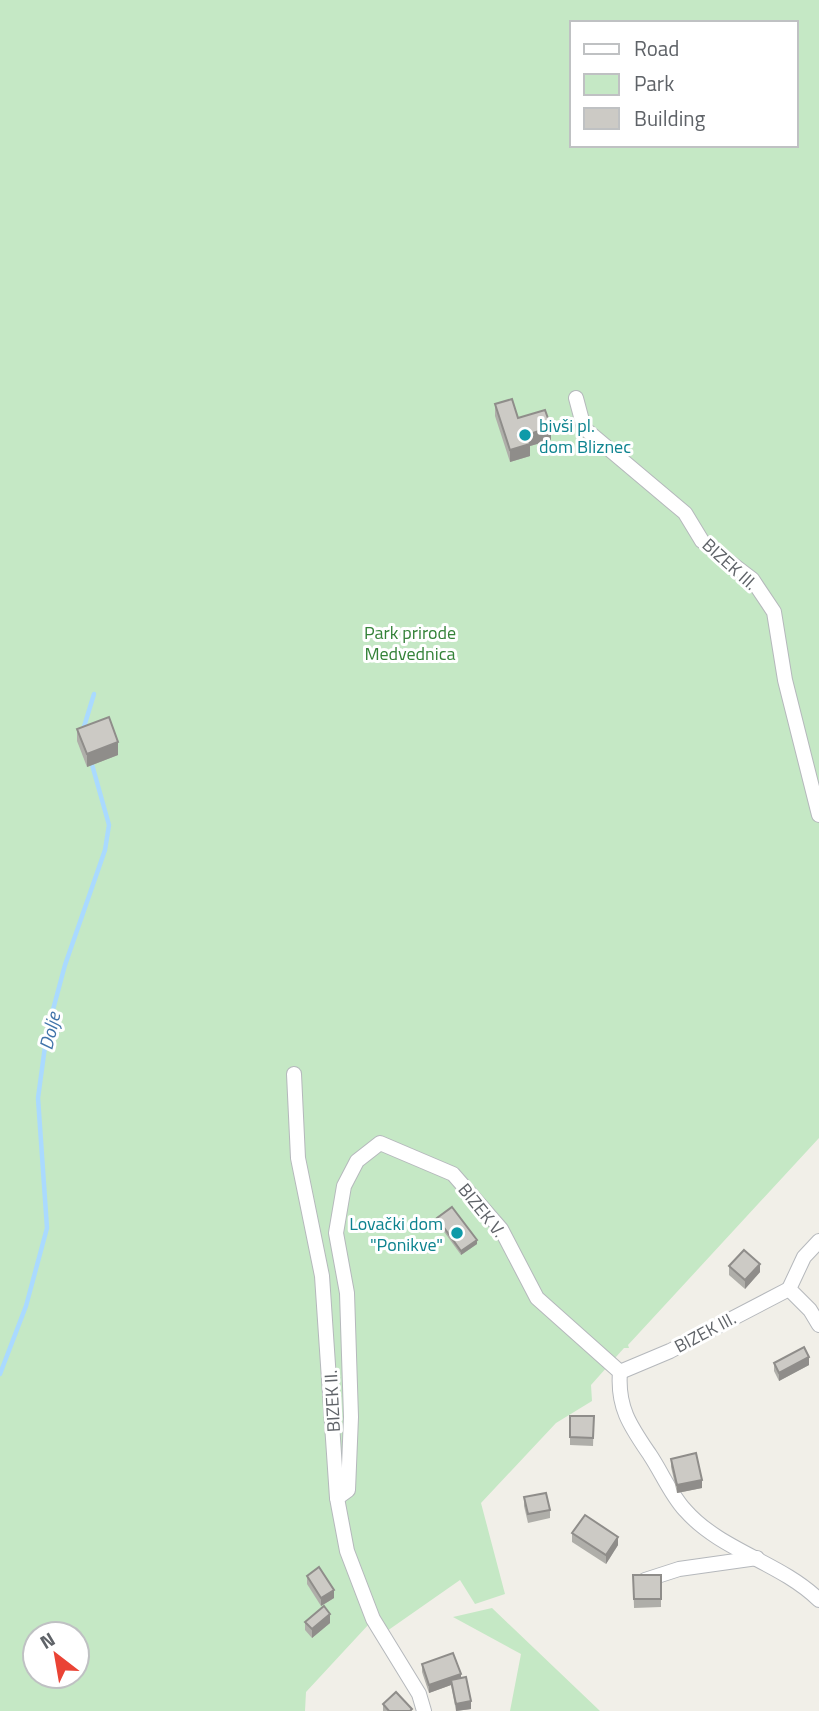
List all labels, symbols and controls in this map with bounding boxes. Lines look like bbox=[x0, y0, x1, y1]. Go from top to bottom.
legend bbox=[570, 21, 798, 147]
text: Road bbox=[634, 32, 679, 64]
text: Park bbox=[634, 67, 674, 99]
text: Building bbox=[634, 102, 706, 134]
place label: bivši pl. dom Bliznec bbox=[539, 412, 631, 460]
marker: bivši pl. dom Bliznec bbox=[517, 427, 533, 443]
street label: BIZEK III. bbox=[696, 532, 764, 596]
park label: Park prirode Medvednica bbox=[364, 619, 456, 667]
water label: Dolje bbox=[31, 1008, 68, 1053]
street label: BIZEK V. bbox=[452, 1177, 512, 1243]
place label: Lovački dom "Ponikve" bbox=[349, 1210, 443, 1258]
marker: Lovački dom "Ponikve" bbox=[449, 1225, 465, 1241]
street label: BIZEK III. bbox=[669, 1304, 741, 1360]
street label: BIZEK II. bbox=[317, 1369, 347, 1433]
north arrow bbox=[21, 1620, 91, 1690]
text: N bbox=[34, 1624, 60, 1656]

